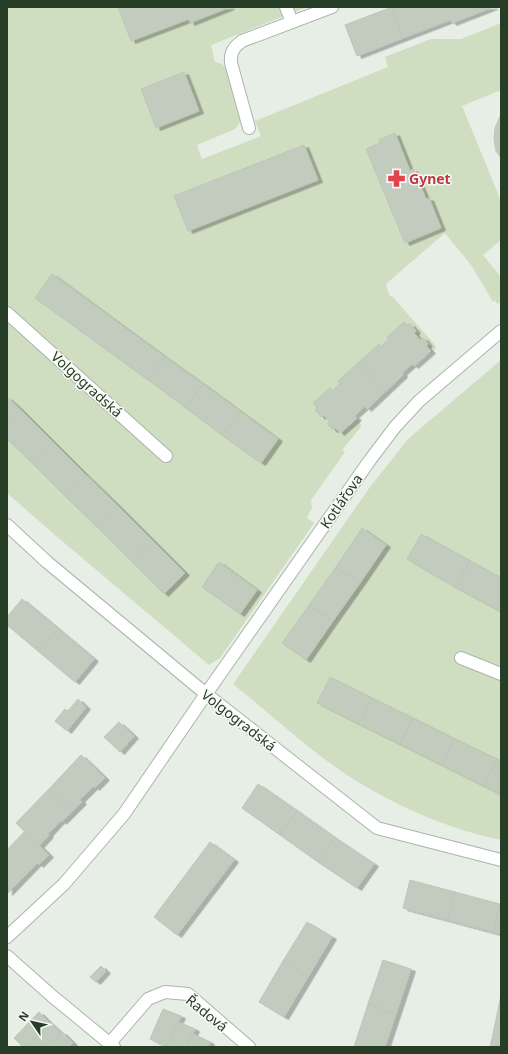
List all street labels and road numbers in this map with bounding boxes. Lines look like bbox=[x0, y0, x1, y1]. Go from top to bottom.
street label: Volgogradská bbox=[47, 347, 127, 421]
street label: Kotlářova bbox=[315, 470, 367, 532]
street label: Volgogradská bbox=[198, 685, 280, 755]
street label: Řadová bbox=[182, 990, 232, 1036]

